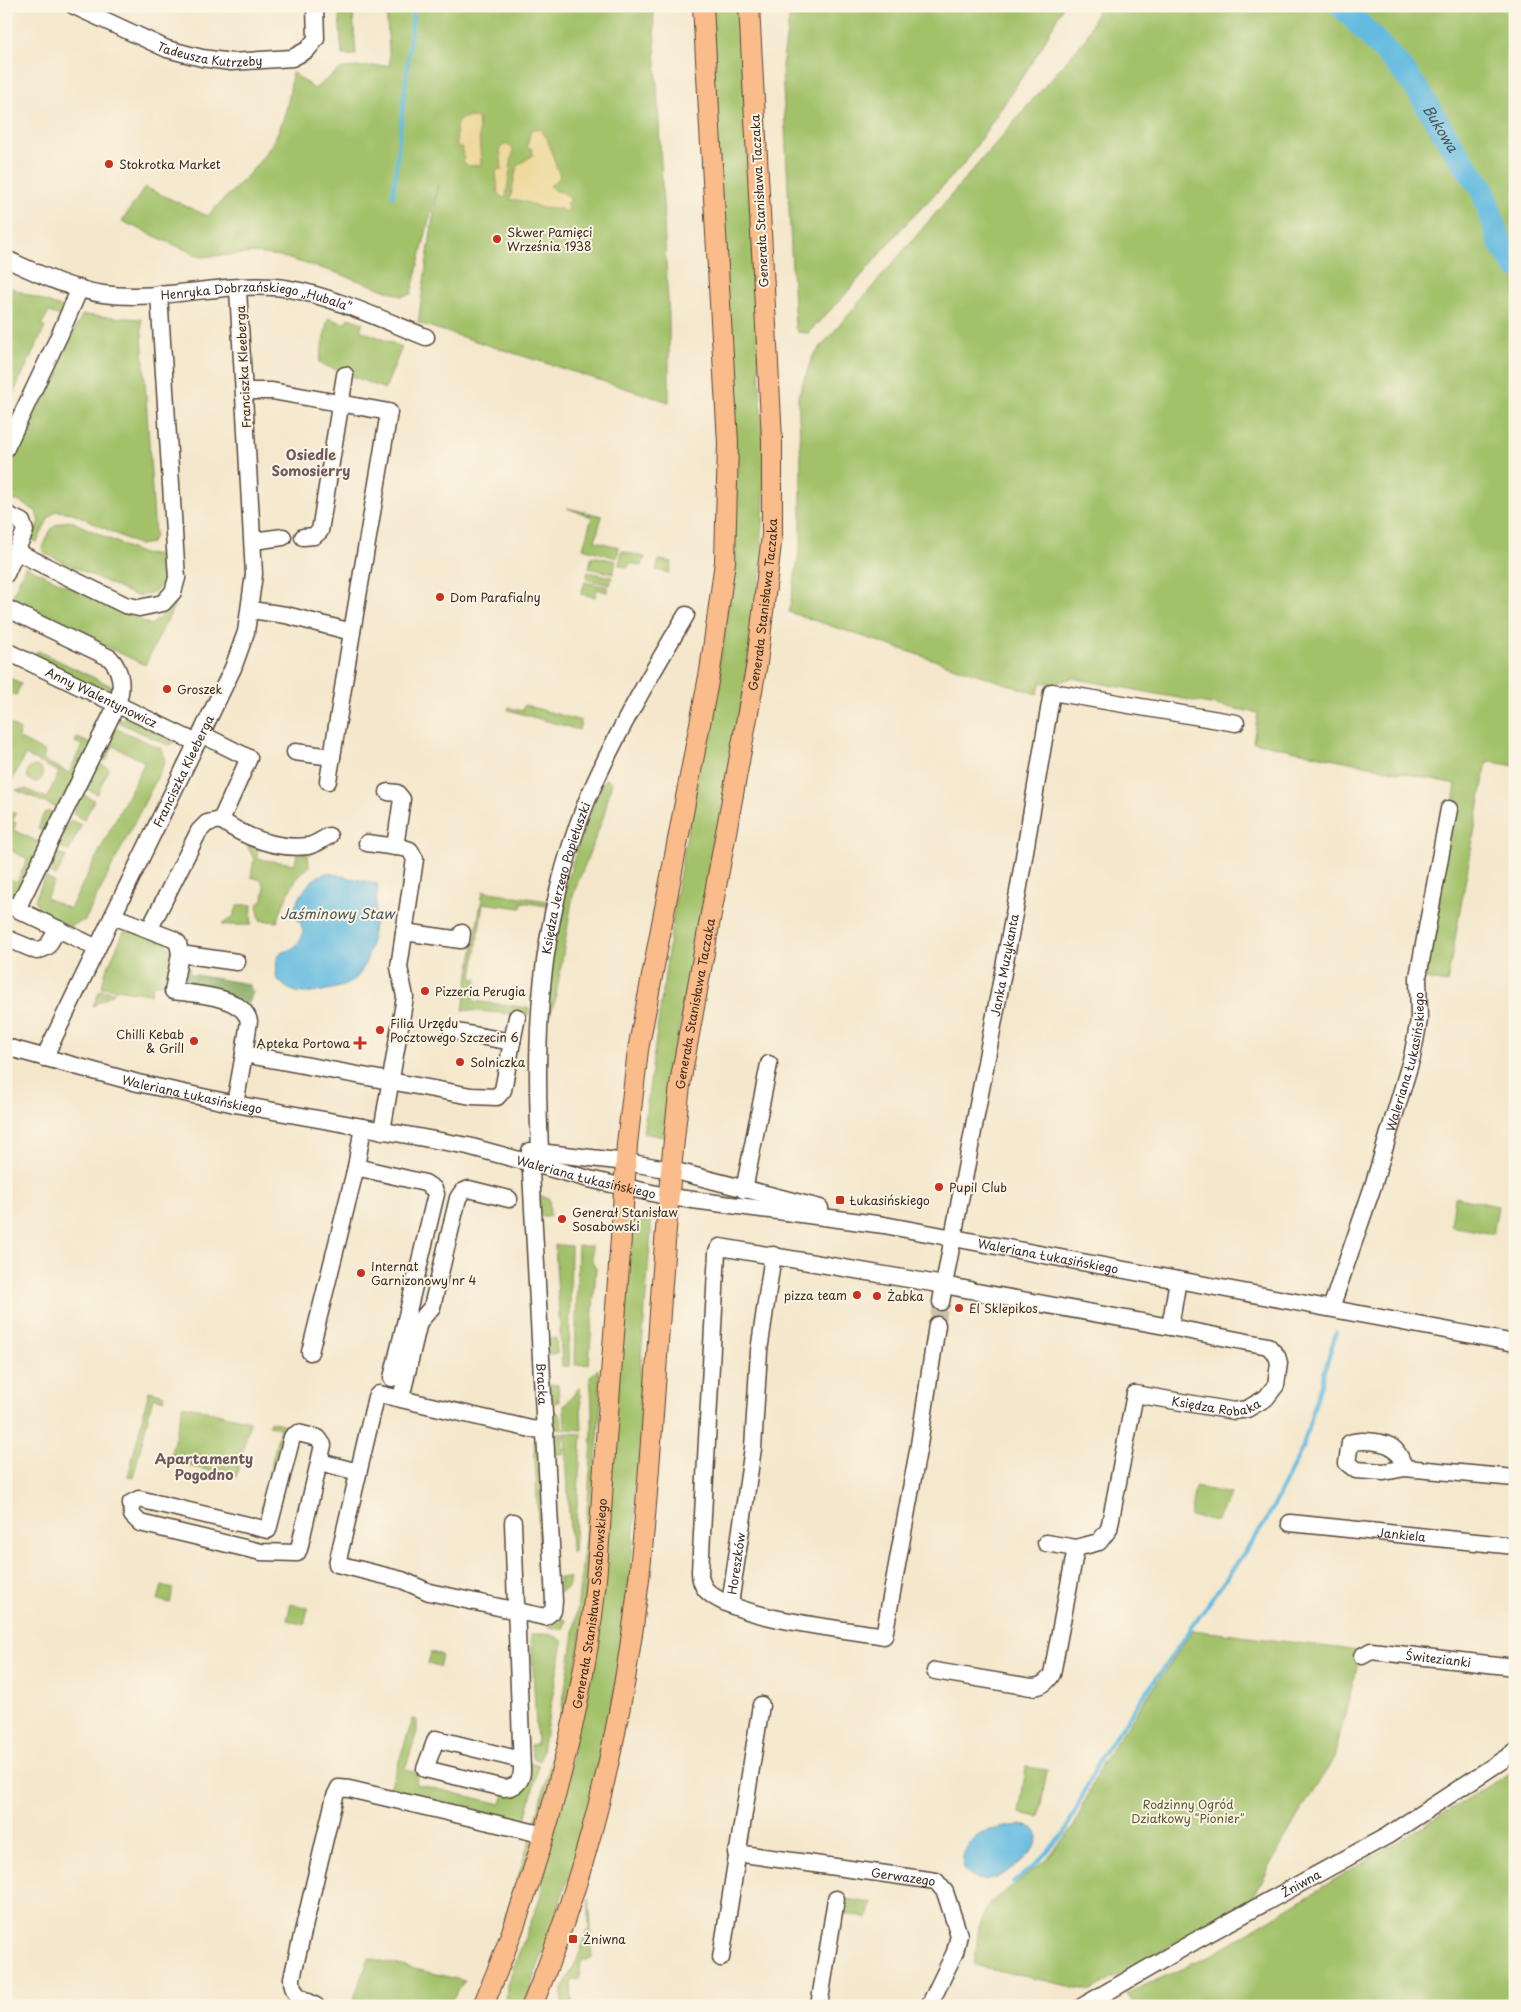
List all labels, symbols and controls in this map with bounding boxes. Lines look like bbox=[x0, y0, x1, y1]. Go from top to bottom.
street label: Tadeusza Kutrzeby bbox=[154, 37, 263, 71]
water label: Bukowa bbox=[1419, 101, 1464, 157]
street label: Generała Stanisława Taczaka bbox=[745, 114, 773, 288]
place label: Stokrotka Market bbox=[119, 155, 221, 173]
marker: Stokrotka Market bbox=[103, 158, 115, 170]
place label: Skwer Pamięci Września 1938 bbox=[507, 223, 592, 255]
marker: Skwer Pamięci Września 1938 bbox=[491, 233, 503, 245]
street label: Henryka Dobrzańskiego „Hubala” bbox=[160, 277, 354, 315]
street label: Franciszka Kleeberga bbox=[231, 305, 255, 429]
district label: Osiedle Somosierry bbox=[271, 444, 351, 481]
street label: Generała Stanisława Taczaka bbox=[743, 518, 781, 692]
place label: Dom Parafialny bbox=[450, 588, 541, 606]
marker: Dom Parafialny bbox=[434, 591, 446, 603]
street label: Anny Walentynowicz bbox=[43, 662, 161, 732]
place label: Groszek bbox=[177, 680, 223, 698]
marker: Groszek bbox=[161, 683, 173, 695]
street label: Franciszka Kleeberga bbox=[148, 711, 218, 830]
street label: Księdza Jerzego Popiełuszki bbox=[537, 799, 595, 955]
water label: Jaśminowy Staw bbox=[280, 903, 396, 924]
street label: Janka Muzykanta bbox=[986, 912, 1023, 1018]
street label: Generała Stanisława Taczaka bbox=[671, 916, 719, 1090]
place label: Pizzeria Perugia bbox=[435, 982, 526, 1000]
marker: Pizzeria Perugia bbox=[419, 985, 431, 997]
street label: Waleriana Łukasińskiego bbox=[1381, 992, 1428, 1134]
place label: Filia Urzędu Pocztowego Szczecin 6 bbox=[390, 1014, 519, 1046]
marker: Filia Urzędu Pocztowego Szczecin 6 bbox=[374, 1024, 386, 1036]
place label: Chilli Kebab & Grill bbox=[116, 1025, 184, 1057]
place label: Apteka Portowa bbox=[256, 1034, 351, 1052]
marker: Chilli Kebab & Grill bbox=[188, 1035, 200, 1047]
marker: Apteka Portowa bbox=[354, 1037, 366, 1049]
place label: Solniczka bbox=[470, 1053, 526, 1071]
marker: Solniczka bbox=[454, 1056, 466, 1068]
street label: Waleriana Łukasińskiego bbox=[120, 1070, 264, 1118]
street label: Waleriana Łukasińskiego bbox=[515, 1151, 658, 1203]
place label: Pupil Club bbox=[949, 1178, 1007, 1196]
marker: Pupil Club bbox=[933, 1181, 945, 1193]
place label: Łukasińskiego bbox=[849, 1191, 930, 1209]
marker: Łukasińskiego bbox=[834, 1194, 846, 1206]
place label: Generał Stanisław Sosabowski bbox=[572, 1203, 678, 1235]
marker: Generał Stanisław Sosabowski bbox=[556, 1213, 568, 1225]
street label: Waleriana Łukasińskiego bbox=[976, 1234, 1120, 1278]
place label: Internat Garnizonowy nr 4 bbox=[371, 1257, 477, 1289]
marker: Internat Garnizonowy nr 4 bbox=[355, 1267, 367, 1279]
place label: pizza team bbox=[784, 1286, 847, 1304]
place label: Żabka bbox=[887, 1287, 924, 1305]
marker: pizza team bbox=[851, 1289, 863, 1301]
marker: Żabka bbox=[871, 1290, 883, 1302]
place label: El Sklepikos bbox=[969, 1299, 1038, 1317]
marker: El Sklepikos bbox=[953, 1302, 965, 1314]
street label: Bracka bbox=[532, 1362, 553, 1406]
street label: Księdza Robaka bbox=[1170, 1391, 1264, 1420]
district label: Apartamenty Pogodno bbox=[155, 1448, 253, 1485]
street label: Generała Stanisława Sosabowskiego bbox=[567, 1498, 611, 1711]
street label: Jankiela bbox=[1376, 1523, 1427, 1546]
street label: Horeszków bbox=[723, 1531, 749, 1596]
street label: Świtezianki bbox=[1405, 1646, 1472, 1671]
park label: Rodzinny Ogród Działkowy "Pionier" bbox=[1131, 1795, 1245, 1827]
street label: Gerwazego bbox=[870, 1863, 937, 1890]
street label: Żniwna bbox=[1278, 1865, 1324, 1901]
place label: Żniwna bbox=[583, 1930, 626, 1948]
marker: Żniwna bbox=[567, 1933, 579, 1945]

